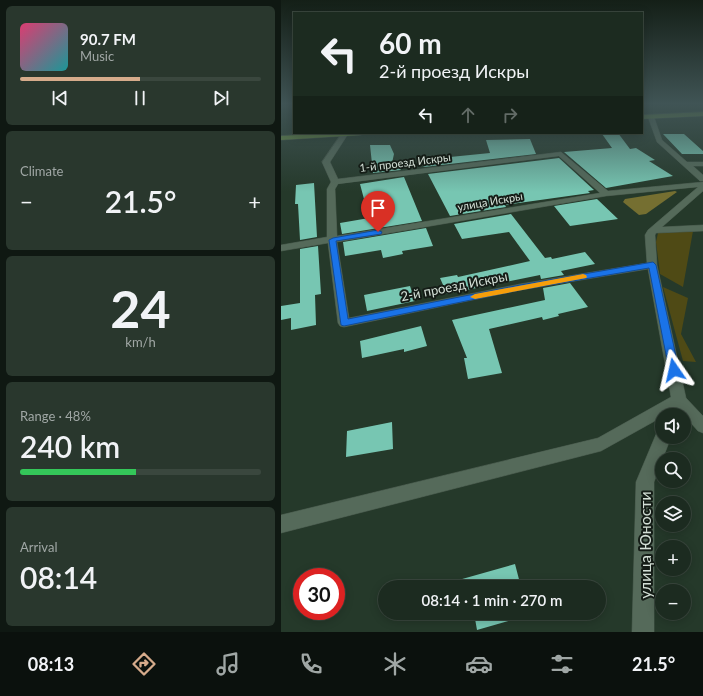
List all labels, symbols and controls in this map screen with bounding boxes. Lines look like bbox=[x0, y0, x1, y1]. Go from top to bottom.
text: 60 m bbox=[379, 26, 442, 60]
icon: left bbox=[313, 28, 365, 80]
text: 90.7 FM bbox=[80, 30, 136, 48]
text: Music bbox=[80, 48, 114, 64]
text: 2-й проезд Искры bbox=[379, 60, 529, 82]
icon: previous bbox=[49, 87, 71, 109]
icon: pause bbox=[129, 87, 151, 109]
icon: next bbox=[210, 87, 232, 109]
icon: left bbox=[415, 104, 437, 126]
icon: ahead bbox=[457, 104, 479, 126]
icon: right bbox=[499, 104, 521, 126]
street label: 1-й проезд Искры bbox=[359, 150, 451, 174]
text: Climate bbox=[20, 163, 63, 179]
text: 21.5° bbox=[105, 183, 176, 219]
text: − bbox=[20, 188, 33, 215]
text: + bbox=[248, 188, 261, 215]
street label: улица Искры bbox=[456, 189, 524, 213]
pin bbox=[361, 191, 395, 232]
icon: arrive bbox=[367, 197, 389, 219]
street label: 2-й проезд Искры bbox=[399, 268, 509, 304]
text: 24 bbox=[110, 277, 171, 339]
text: km/h bbox=[125, 334, 156, 350]
position arrow bbox=[653, 349, 695, 391]
text: Range · 48% bbox=[20, 408, 91, 424]
map controls bbox=[655, 408, 691, 620]
button: sound bbox=[655, 408, 691, 444]
text: 240 km bbox=[20, 428, 120, 464]
button: search bbox=[655, 452, 691, 488]
street label: улица Юности bbox=[635, 491, 654, 599]
button: layers bbox=[655, 496, 691, 532]
text: Arrival bbox=[20, 539, 57, 555]
button: + bbox=[655, 540, 691, 576]
text: 08:14 bbox=[20, 559, 97, 595]
speed limit sign: 30 bbox=[293, 568, 345, 620]
button: − bbox=[655, 584, 691, 620]
text: 08:14 · 1 min · 270 m bbox=[422, 591, 562, 609]
icon: directions bbox=[130, 650, 158, 678]
icon: music bbox=[214, 650, 242, 678]
icon: phone bbox=[297, 650, 325, 678]
icon: climate bbox=[381, 650, 409, 678]
icon: car bbox=[465, 650, 493, 678]
icon: filters bbox=[548, 650, 576, 678]
text: 08:13 bbox=[28, 653, 74, 675]
text: 21.5° bbox=[632, 653, 675, 675]

